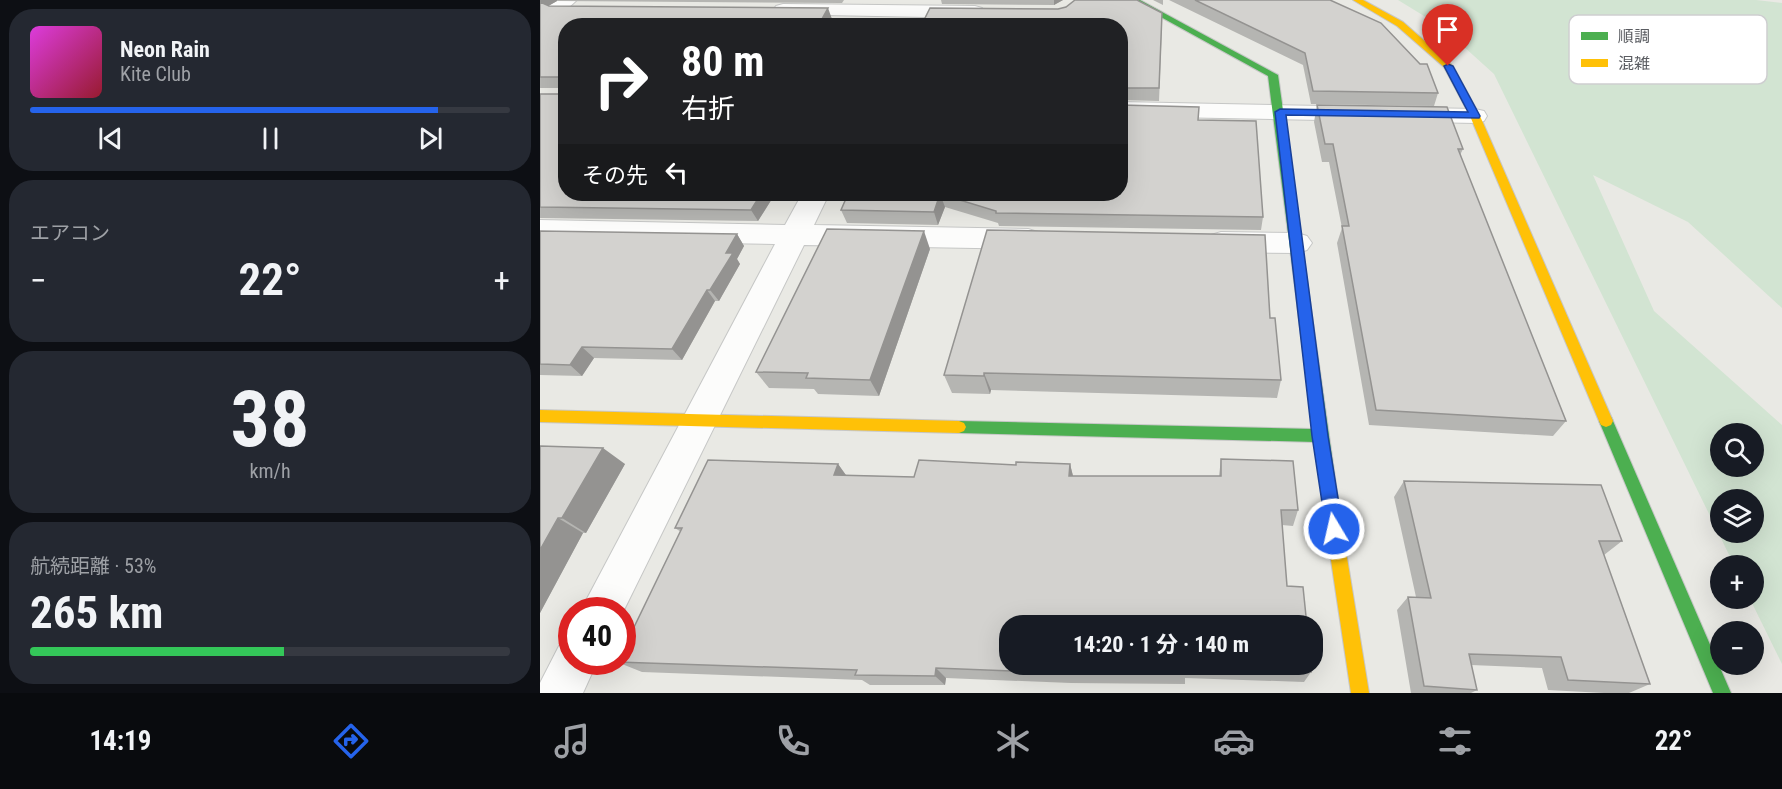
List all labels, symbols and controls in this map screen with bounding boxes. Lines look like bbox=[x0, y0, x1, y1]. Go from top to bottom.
pin bbox=[1422, 4, 1473, 66]
icon: arrive bbox=[1431, 13, 1464, 46]
legend bbox=[1569, 15, 1767, 84]
text: 順調 bbox=[1618, 27, 1650, 46]
text: Neon Rain bbox=[120, 37, 210, 62]
text: 80 m bbox=[681, 37, 764, 86]
icon: right bbox=[582, 42, 660, 120]
text: 混雑 bbox=[1618, 54, 1650, 73]
text: Kite Club bbox=[120, 62, 191, 86]
text: 右折 bbox=[681, 93, 735, 125]
icon: previous bbox=[94, 122, 127, 155]
icon: pause bbox=[254, 122, 287, 155]
icon: next bbox=[414, 122, 447, 155]
icon: left bbox=[660, 156, 693, 189]
text: その先 bbox=[582, 163, 648, 188]
text: エアコン bbox=[30, 221, 110, 245]
text: 22° bbox=[239, 253, 302, 306]
text: − bbox=[30, 261, 47, 300]
text: + bbox=[494, 261, 510, 300]
text: 38 bbox=[231, 374, 309, 465]
map controls bbox=[1710, 423, 1764, 675]
button: search bbox=[1710, 423, 1764, 477]
text: km/h bbox=[249, 459, 291, 483]
button: layers bbox=[1710, 489, 1764, 543]
position arrow bbox=[1302, 497, 1366, 561]
text: 航続距離 · 53% bbox=[30, 554, 156, 578]
button: + bbox=[1710, 555, 1764, 609]
text: 265 km bbox=[30, 586, 163, 639]
speed limit sign: 40 bbox=[558, 597, 636, 675]
button: − bbox=[1710, 621, 1764, 675]
text: 14:20 · 1 分 · 140 m bbox=[1073, 632, 1249, 657]
icon: directions bbox=[330, 720, 372, 762]
icon: music bbox=[551, 720, 593, 762]
icon: phone bbox=[772, 720, 814, 762]
icon: climate bbox=[992, 720, 1034, 762]
icon: car bbox=[1213, 720, 1255, 762]
icon: filters bbox=[1434, 720, 1476, 762]
text: 14:19 bbox=[89, 725, 151, 757]
text: 22° bbox=[1655, 725, 1693, 757]

